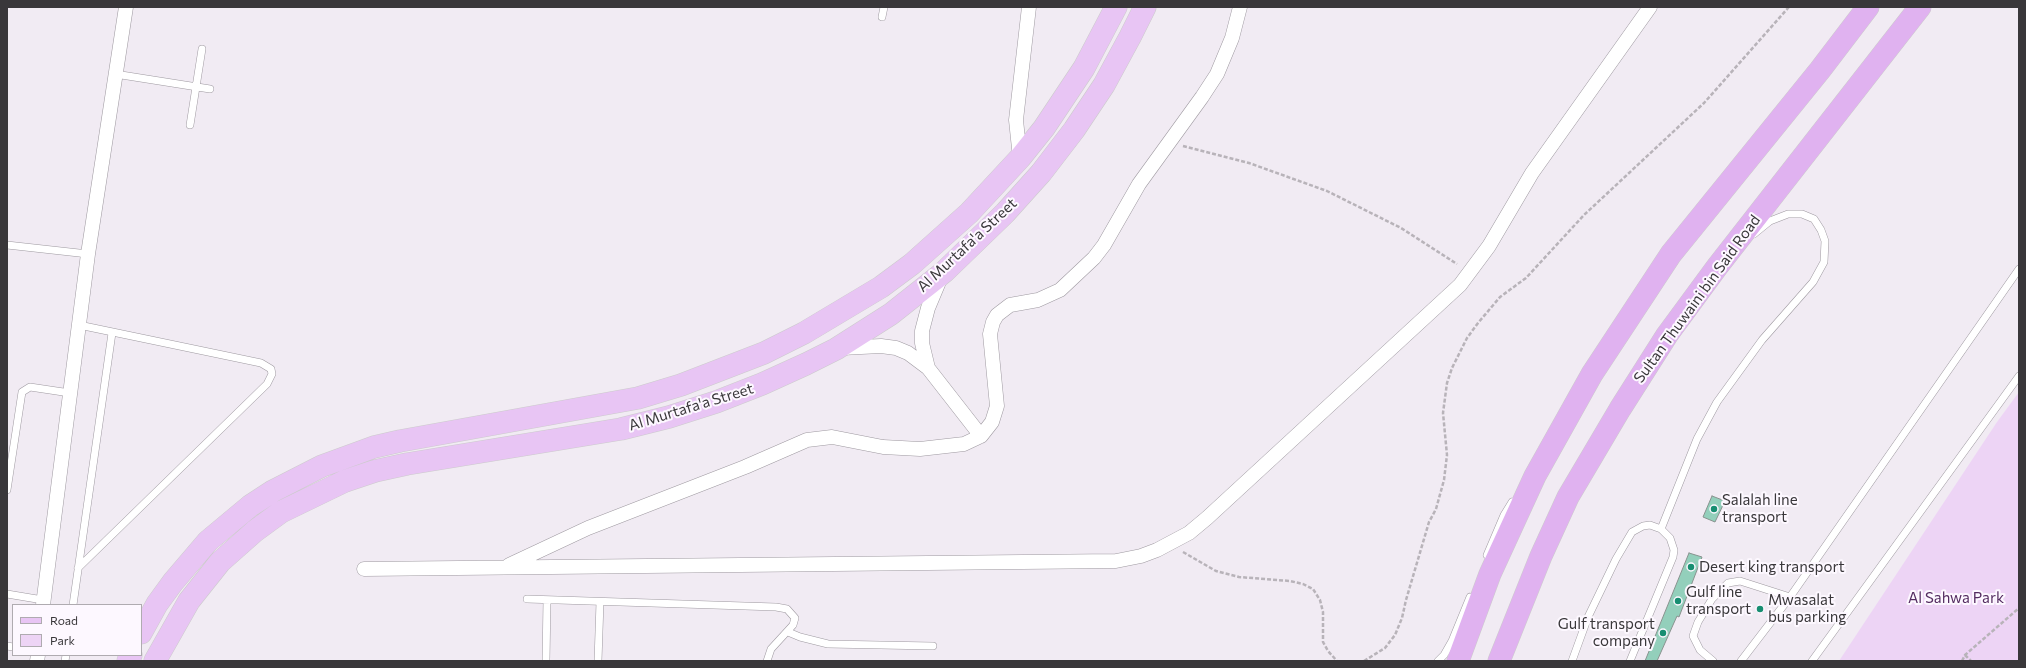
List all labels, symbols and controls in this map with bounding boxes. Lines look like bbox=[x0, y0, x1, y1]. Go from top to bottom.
street label: Al Murtafa'a Street bbox=[914, 194, 1020, 296]
street label: Sultan Thuwaini bin Said Road bbox=[1630, 212, 1764, 386]
street label: Al Murtafa'a Street bbox=[626, 379, 756, 435]
place label: Salalah line transport bbox=[1722, 491, 1798, 526]
marker: Salalah line transport bbox=[1709, 504, 1719, 514]
place label: Desert king transport bbox=[1699, 558, 1845, 576]
marker: Desert king transport bbox=[1686, 562, 1696, 572]
place label: Gulf line transport bbox=[1686, 583, 1751, 618]
park label: Al Sahwa Park bbox=[1908, 589, 2004, 607]
place label: Mwasalat bus parking bbox=[1768, 591, 1846, 626]
marker: Gulf line transport bbox=[1673, 596, 1683, 606]
legend bbox=[12, 604, 142, 656]
marker: Mwasalat bus parking bbox=[1755, 604, 1765, 614]
text: Road bbox=[50, 613, 78, 627]
place label: Gulf transport company bbox=[1558, 615, 1655, 650]
marker: Gulf transport company bbox=[1658, 628, 1668, 638]
text: Park bbox=[50, 633, 75, 647]

